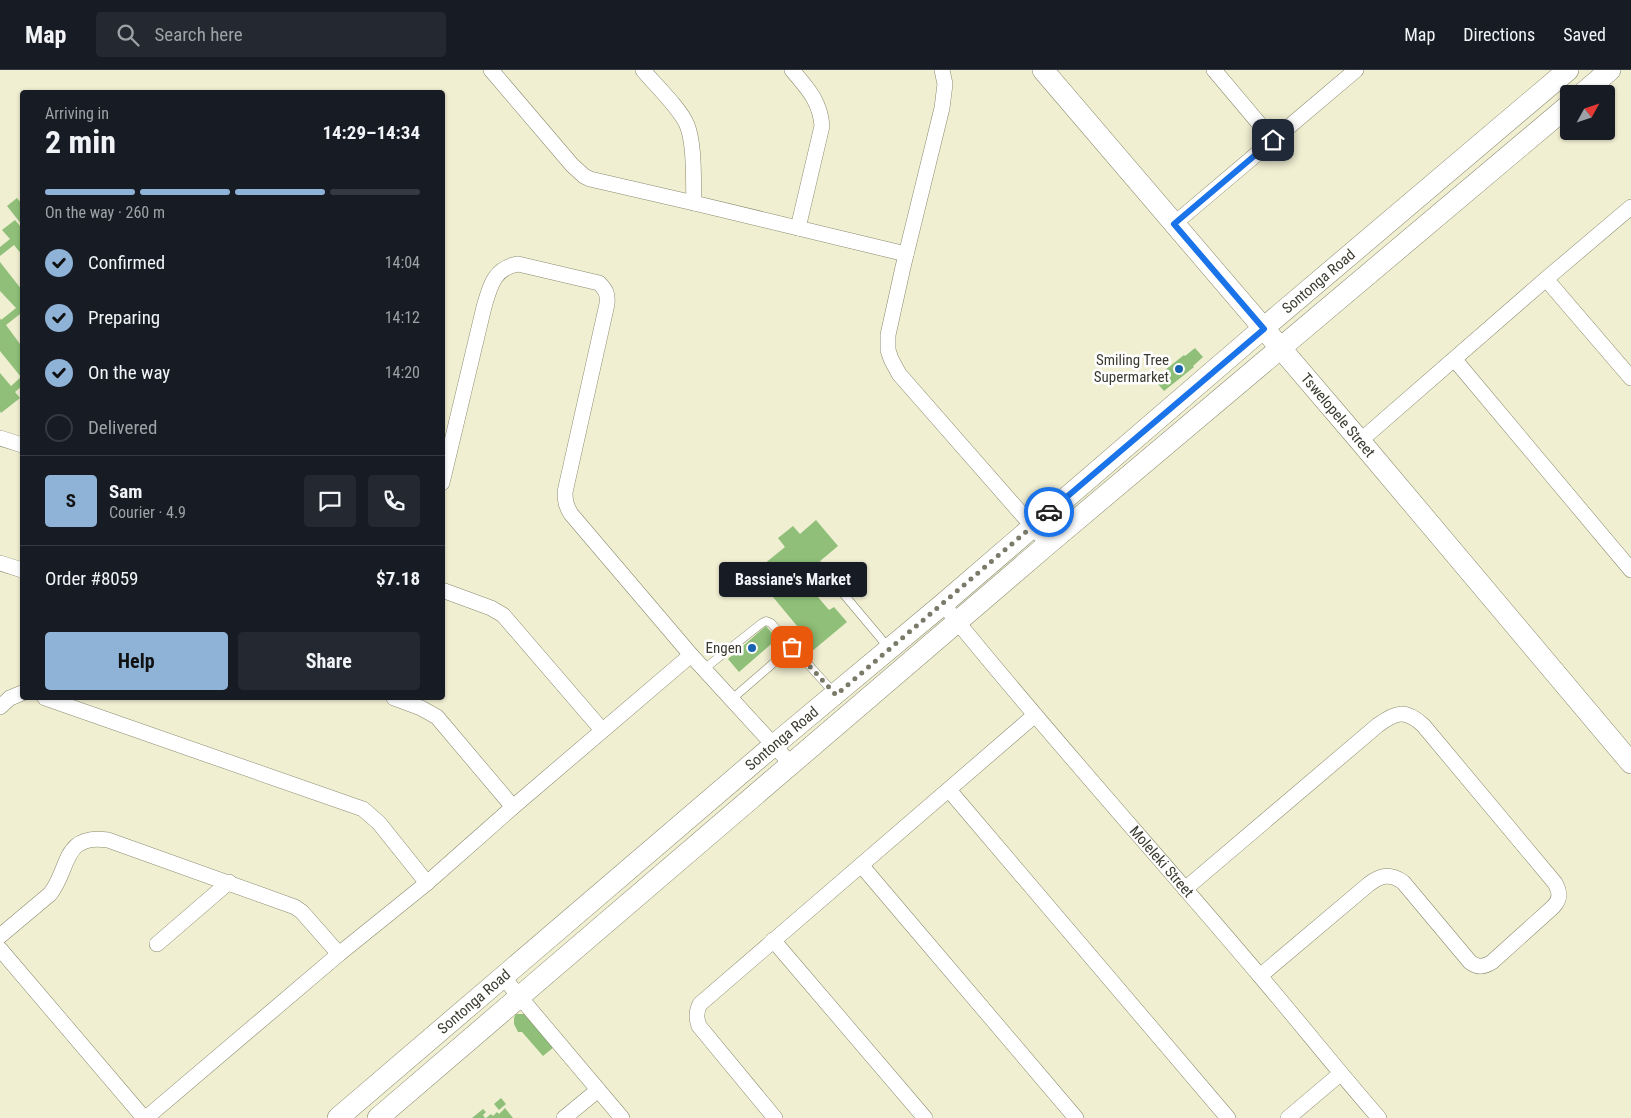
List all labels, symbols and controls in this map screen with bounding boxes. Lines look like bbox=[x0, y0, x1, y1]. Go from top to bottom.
search box bbox=[96, 12, 446, 57]
text: Map bbox=[25, 21, 66, 49]
icon: search bbox=[114, 21, 142, 49]
text: Search here bbox=[154, 23, 243, 46]
text: Map bbox=[1404, 24, 1435, 45]
text: Directions bbox=[1463, 24, 1535, 45]
text: Saved bbox=[1563, 24, 1606, 45]
north arrow bbox=[1560, 85, 1615, 140]
map controls bbox=[1560, 85, 1615, 140]
text: Arriving in bbox=[45, 104, 109, 123]
pin bbox=[1252, 119, 1294, 161]
text: 14:29–14:34 bbox=[322, 121, 420, 144]
text: 2 min bbox=[45, 123, 116, 161]
icon: home bbox=[1259, 126, 1287, 154]
text: On the way · 260 m bbox=[45, 203, 165, 222]
street label: Sontonga Road bbox=[1279, 245, 1359, 317]
icon: check bbox=[45, 249, 73, 277]
text: Confirmed bbox=[88, 251, 165, 274]
text: 14:04 bbox=[385, 253, 420, 272]
icon: check bbox=[45, 304, 73, 332]
text: Preparing bbox=[88, 306, 160, 329]
text: 14:12 bbox=[385, 308, 420, 327]
place label: Smiling Tree Supermarket bbox=[1094, 351, 1169, 386]
icon: check bbox=[45, 359, 73, 387]
text: On the way bbox=[88, 361, 170, 384]
text: 14:20 bbox=[385, 363, 420, 382]
marker: Smiling Tree Supermarket bbox=[1173, 363, 1185, 375]
street label: Tswelopele Street bbox=[1297, 369, 1379, 461]
text: Delivered bbox=[88, 416, 157, 439]
button: chat bbox=[304, 475, 356, 527]
button: phone bbox=[368, 475, 420, 527]
text: Sam bbox=[109, 480, 142, 503]
courier bbox=[1024, 487, 1074, 537]
text: S bbox=[66, 489, 76, 512]
icon: car bbox=[1035, 498, 1063, 526]
text: Courier · 4.9 bbox=[109, 503, 186, 522]
callout: Bassiane's Market bbox=[718, 562, 866, 597]
text: Order #8059 bbox=[45, 567, 138, 590]
text: $7.18 bbox=[376, 567, 420, 590]
text: Bassiane's Market bbox=[735, 570, 851, 589]
pin bbox=[771, 626, 813, 668]
button: Help bbox=[45, 632, 228, 690]
button: Share bbox=[238, 632, 420, 690]
icon: bag bbox=[778, 633, 806, 661]
place label: Engen bbox=[706, 639, 742, 657]
marker: Engen bbox=[746, 642, 758, 654]
street label: Sontonga Road bbox=[742, 703, 822, 774]
street label: Moleleki Street bbox=[1126, 822, 1198, 901]
street label: Sontonga Road bbox=[434, 966, 514, 1038]

